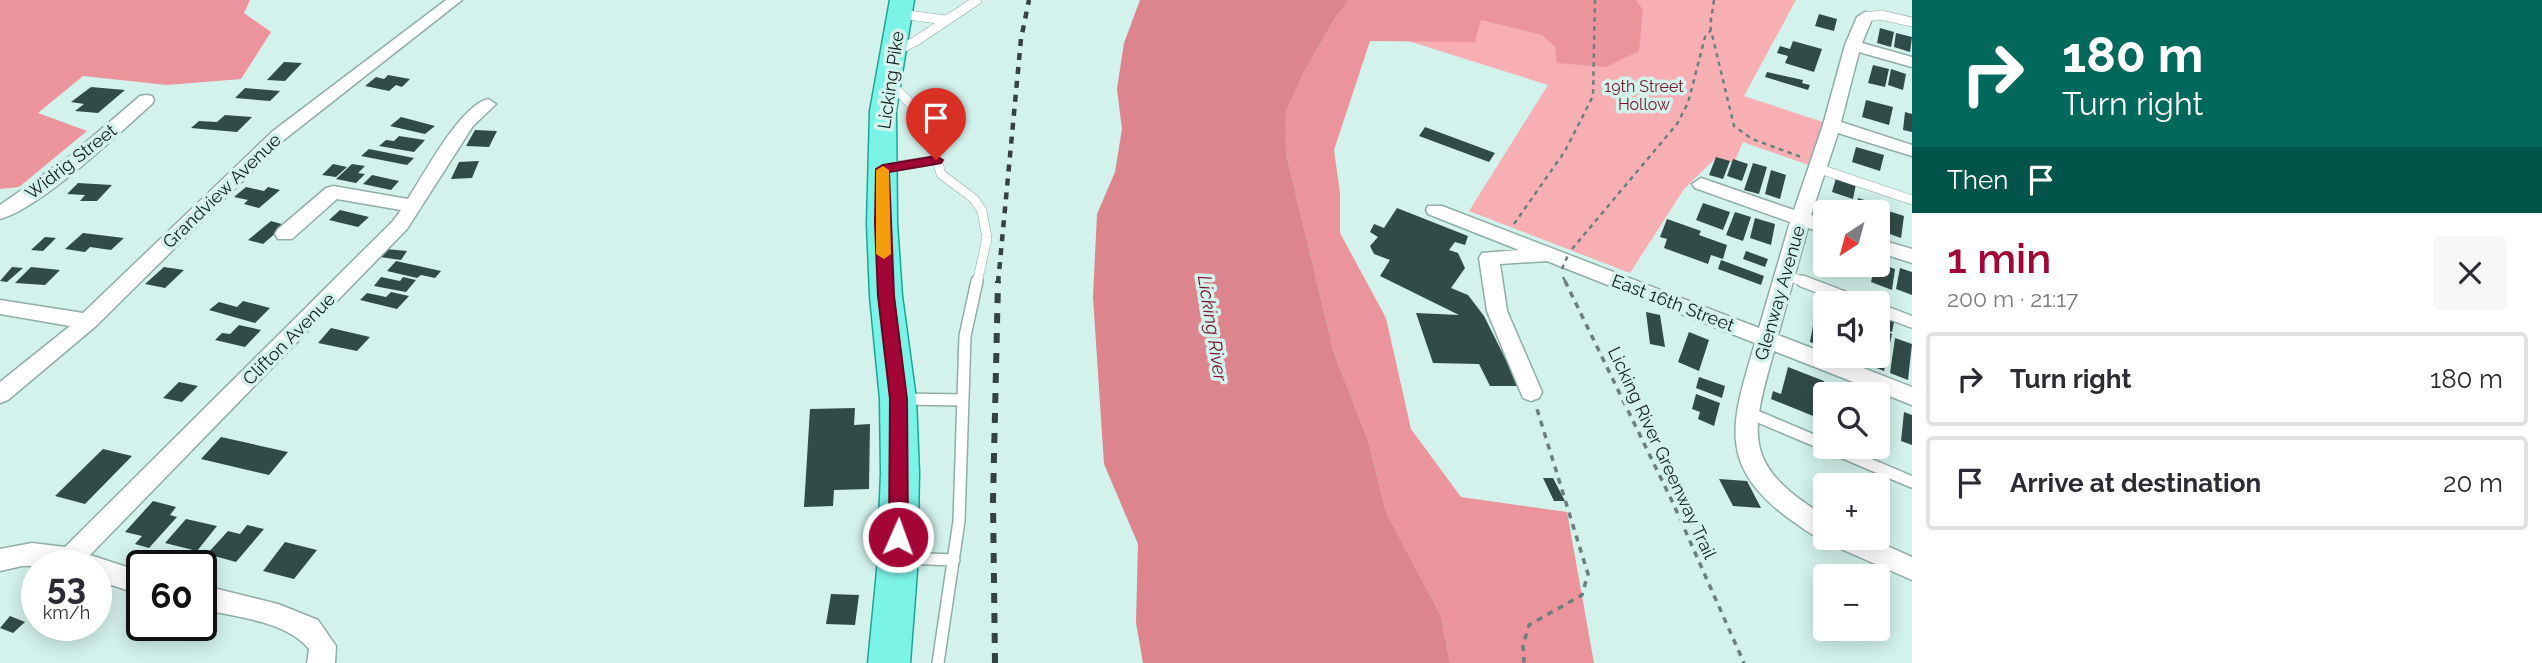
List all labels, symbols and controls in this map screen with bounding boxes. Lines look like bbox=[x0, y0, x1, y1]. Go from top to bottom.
text: 180 m bbox=[2062, 26, 2203, 83]
icon: right bbox=[1947, 28, 2038, 119]
street label: Licking Pike bbox=[873, 29, 908, 130]
park label: 19th Street Hollow bbox=[1604, 77, 1684, 114]
text: Turn right bbox=[2062, 85, 2203, 122]
pin bbox=[906, 88, 966, 160]
icon: arrive bbox=[917, 99, 955, 137]
street label: Widrig Street bbox=[21, 120, 120, 204]
street label: Grandview Avenue bbox=[158, 129, 285, 252]
icon: arrive bbox=[2022, 161, 2060, 199]
text: Then bbox=[1947, 165, 2008, 195]
north arrow bbox=[1813, 200, 1890, 276]
map controls bbox=[1813, 200, 1890, 641]
street label: Glenway Avenue bbox=[1750, 223, 1809, 363]
text: 1 min bbox=[1947, 234, 2051, 283]
button: close bbox=[2433, 236, 2507, 310]
street label: East 16th Street bbox=[1609, 270, 1737, 336]
water label: Licking River bbox=[1194, 273, 1232, 384]
text: 200 m · 21:17 bbox=[1947, 285, 2078, 312]
street label: Clifton Avenue bbox=[238, 288, 339, 389]
button: sound bbox=[1813, 291, 1890, 368]
street label: Licking River Greenway Trail bbox=[1604, 343, 1721, 562]
icon: right bbox=[1951, 360, 1989, 398]
text: Turn right bbox=[2010, 364, 2131, 394]
text: 180 m bbox=[2430, 364, 2503, 394]
button: search bbox=[1813, 382, 1890, 459]
icon: arrive bbox=[1951, 464, 1989, 502]
text: Arrive at destination bbox=[2010, 468, 2261, 498]
text: 20 m bbox=[2443, 468, 2503, 498]
button: + bbox=[1813, 473, 1890, 550]
position arrow bbox=[861, 500, 935, 574]
speed limit sign: 60 bbox=[126, 550, 217, 641]
button: − bbox=[1813, 564, 1890, 641]
text: 53 bbox=[47, 566, 86, 607]
text: km/h bbox=[43, 602, 90, 623]

